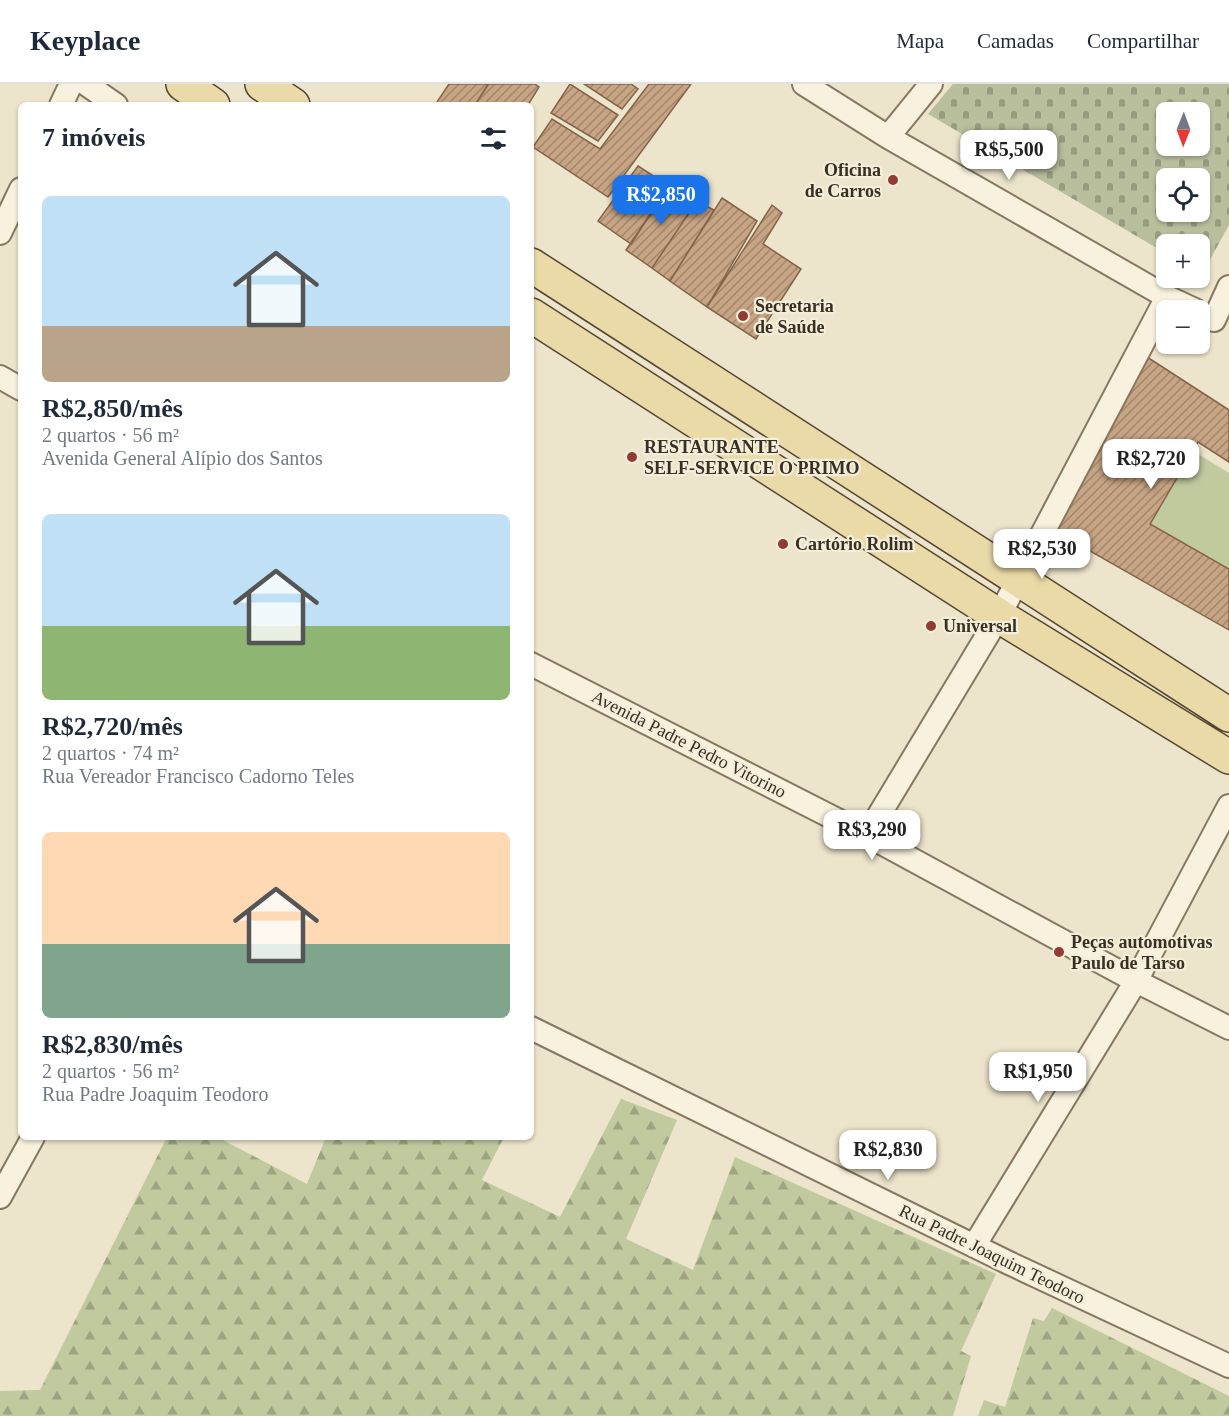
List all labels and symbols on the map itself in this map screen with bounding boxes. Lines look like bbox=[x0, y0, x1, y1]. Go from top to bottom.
north arrow bbox=[1156, 102, 1210, 156]
pin: R$5,500 bbox=[954, 130, 1064, 181]
place label: Oficina de Carros bbox=[805, 160, 881, 201]
marker: Oficina de Carros bbox=[886, 173, 900, 187]
pin: R$2,850 bbox=[606, 175, 716, 226]
place label: Secretaria de Saúde bbox=[755, 296, 834, 337]
marker: Secretaria de Saúde bbox=[736, 309, 750, 323]
place label: RESTAURANTE SELF-SERVICE O PRIMO bbox=[644, 437, 859, 478]
pin: R$2,720 bbox=[1096, 439, 1206, 490]
marker: RESTAURANTE SELF-SERVICE O PRIMO bbox=[625, 450, 639, 464]
pin: R$2,530 bbox=[987, 529, 1097, 580]
place label: Cartório Rolim bbox=[795, 534, 913, 554]
marker: Cartório Rolim bbox=[776, 537, 790, 551]
place label: Universal bbox=[943, 616, 1017, 636]
marker: Universal bbox=[924, 619, 938, 633]
street label: Avenida Padre Pedro Vitorino bbox=[588, 686, 790, 802]
pin: R$3,290 bbox=[817, 810, 927, 861]
place label: Peças automotivas Paulo de Tarso bbox=[1071, 932, 1212, 973]
marker: Peças automotivas Paulo de Tarso bbox=[1052, 945, 1066, 959]
pin: R$1,950 bbox=[983, 1052, 1093, 1103]
pin: R$2,830 bbox=[833, 1130, 943, 1181]
street label: Rua Padre Joaquim Teodoro bbox=[896, 1200, 1088, 1308]

